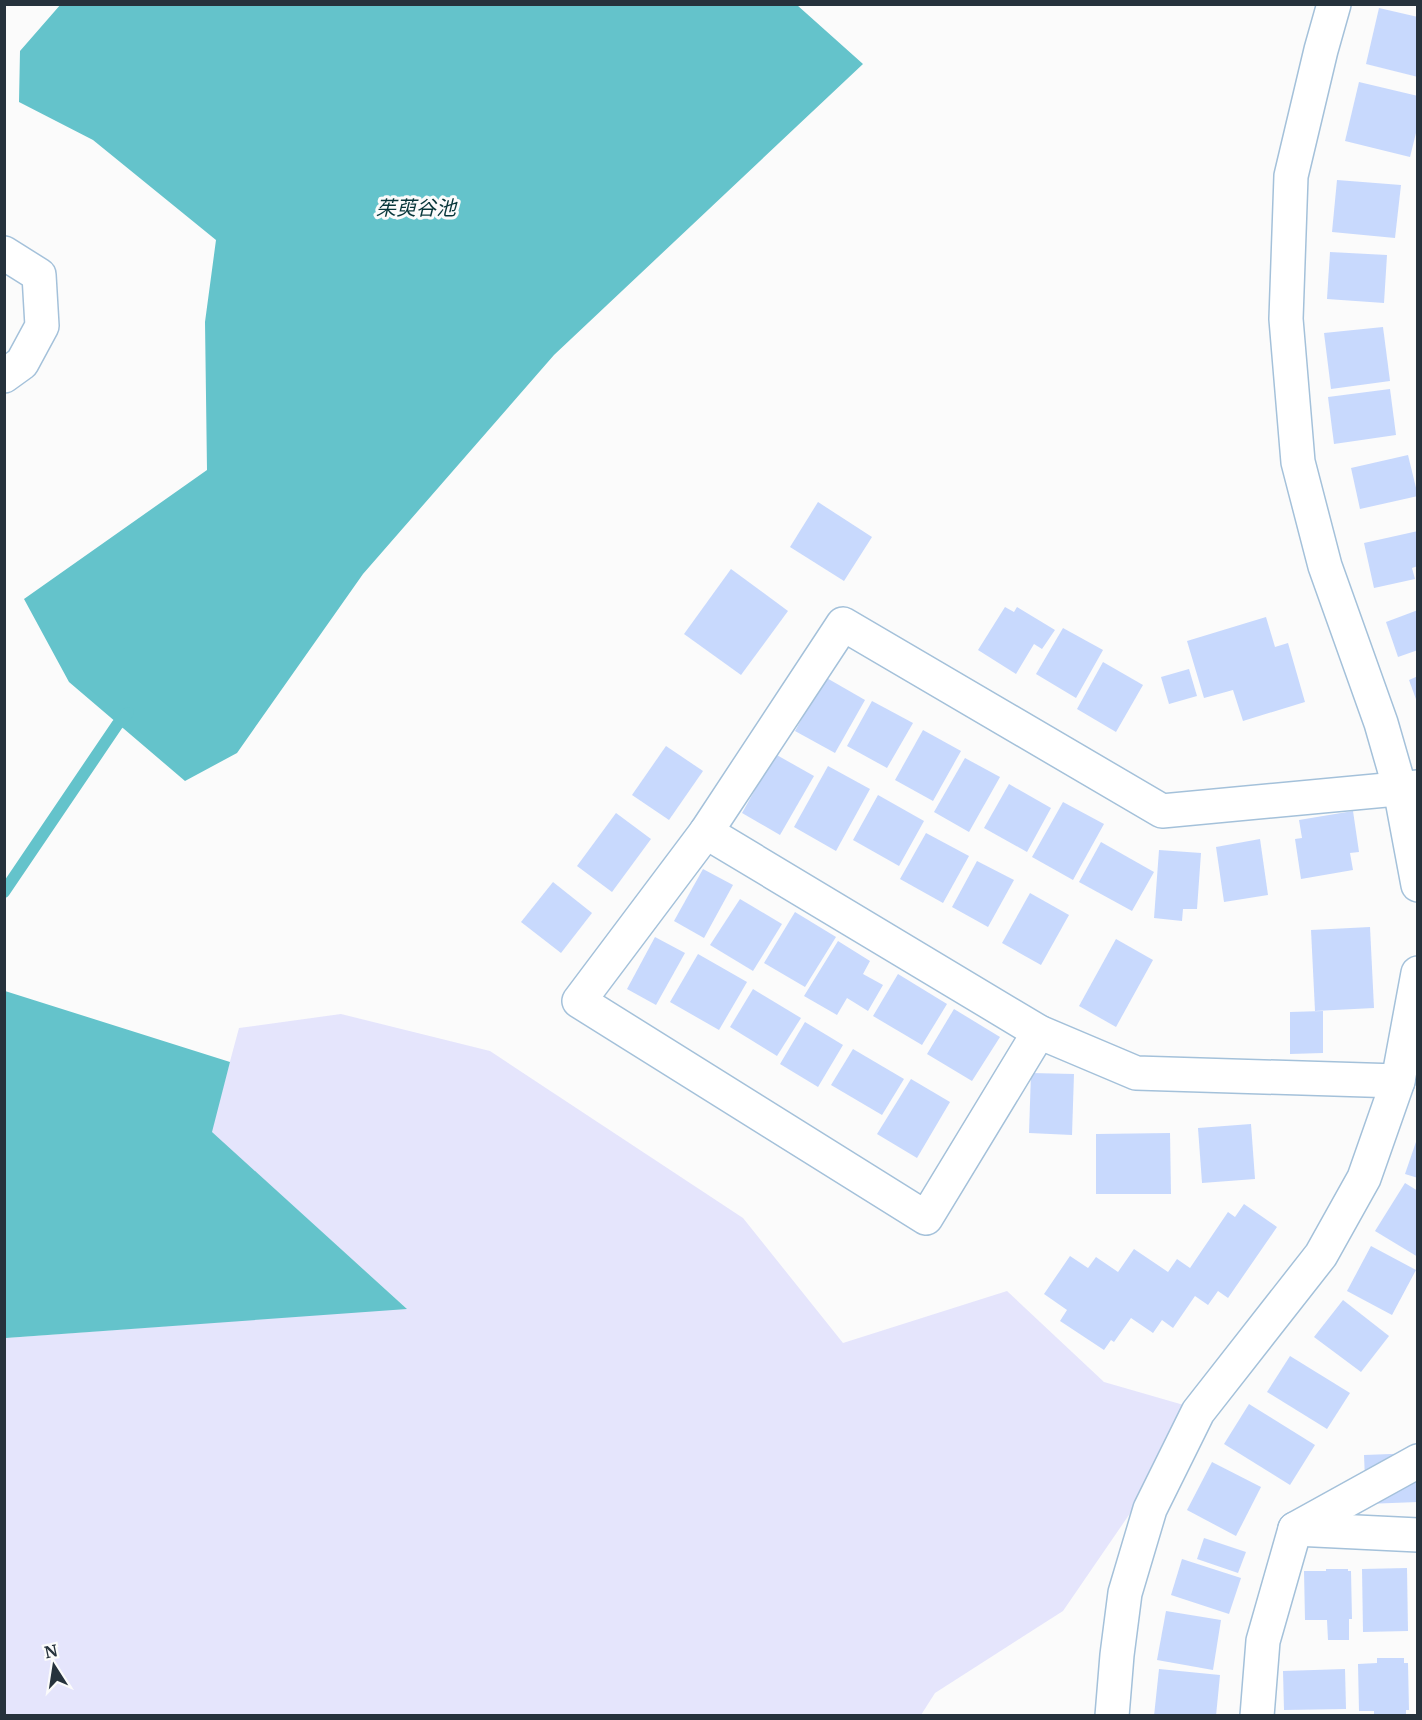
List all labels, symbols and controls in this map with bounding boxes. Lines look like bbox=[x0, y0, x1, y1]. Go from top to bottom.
water label: 茱萸谷池 bbox=[376, 195, 458, 220]
north arrow bbox=[24, 1636, 84, 1696]
text: N bbox=[43, 1640, 59, 1662]

